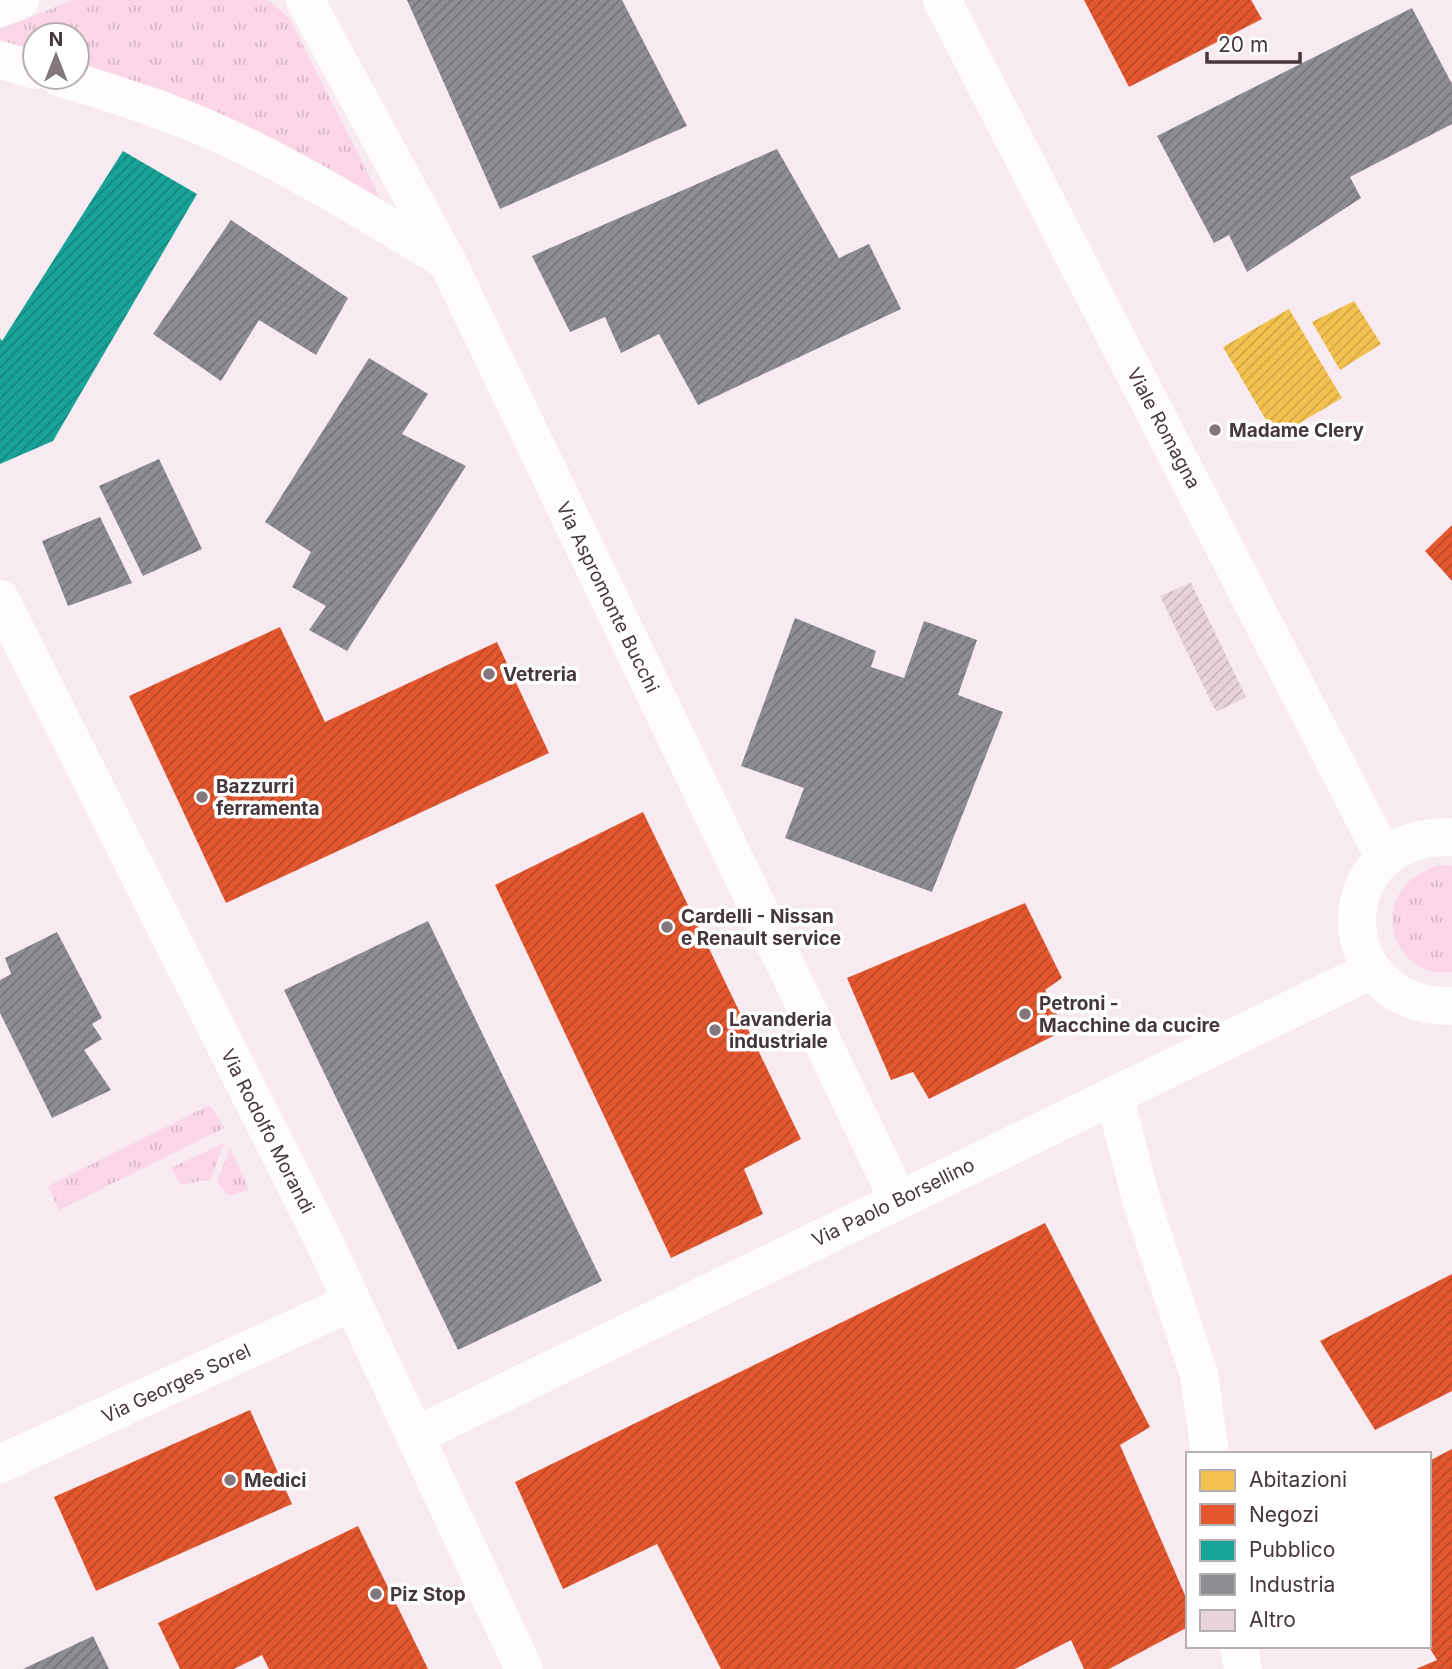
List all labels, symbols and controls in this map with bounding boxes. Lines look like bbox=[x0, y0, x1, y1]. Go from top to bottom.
north arrow bbox=[21, 21, 91, 91]
scale bar bbox=[1207, 21, 1300, 65]
text: N bbox=[49, 28, 63, 51]
text: 20 m bbox=[1218, 32, 1268, 57]
street label: Viale Romagna bbox=[1122, 364, 1205, 493]
place label: Madame Clery bbox=[1229, 419, 1364, 442]
marker: Madame Clery bbox=[1207, 422, 1223, 438]
street label: Via Aspromonte Bucchi bbox=[551, 498, 664, 696]
place label: Vetreria bbox=[503, 663, 577, 686]
marker: Vetreria bbox=[481, 666, 497, 682]
place label: Bazzurri ferramenta bbox=[216, 775, 319, 820]
marker: Bazzurri ferramenta bbox=[194, 789, 210, 805]
place label: Cardelli - Nissan e Renault service bbox=[681, 905, 841, 950]
marker: Cardelli - Nissan e Renault service bbox=[659, 919, 675, 935]
place label: Petroni - Macchine da cucire bbox=[1039, 992, 1220, 1037]
marker: Petroni - Macchine da cucire bbox=[1017, 1006, 1033, 1022]
place label: Lavanderia industriale bbox=[729, 1008, 832, 1053]
marker: Lavanderia industriale bbox=[707, 1022, 723, 1038]
street label: Via Rodolfo Morandi bbox=[216, 1045, 319, 1217]
street label: Via Paolo Borsellino bbox=[808, 1153, 978, 1252]
street label: Via Georges Sorel bbox=[98, 1339, 254, 1428]
legend bbox=[1186, 1452, 1431, 1648]
text: Abitazioni bbox=[1249, 1467, 1347, 1492]
place label: Medici bbox=[244, 1469, 306, 1492]
marker: Medici bbox=[222, 1472, 238, 1488]
text: Negozi bbox=[1249, 1502, 1319, 1527]
text: Pubblico bbox=[1249, 1537, 1335, 1562]
text: Industria bbox=[1249, 1572, 1335, 1597]
place label: Piz Stop bbox=[390, 1583, 466, 1606]
marker: Piz Stop bbox=[368, 1586, 384, 1602]
text: Altro bbox=[1249, 1607, 1296, 1632]

